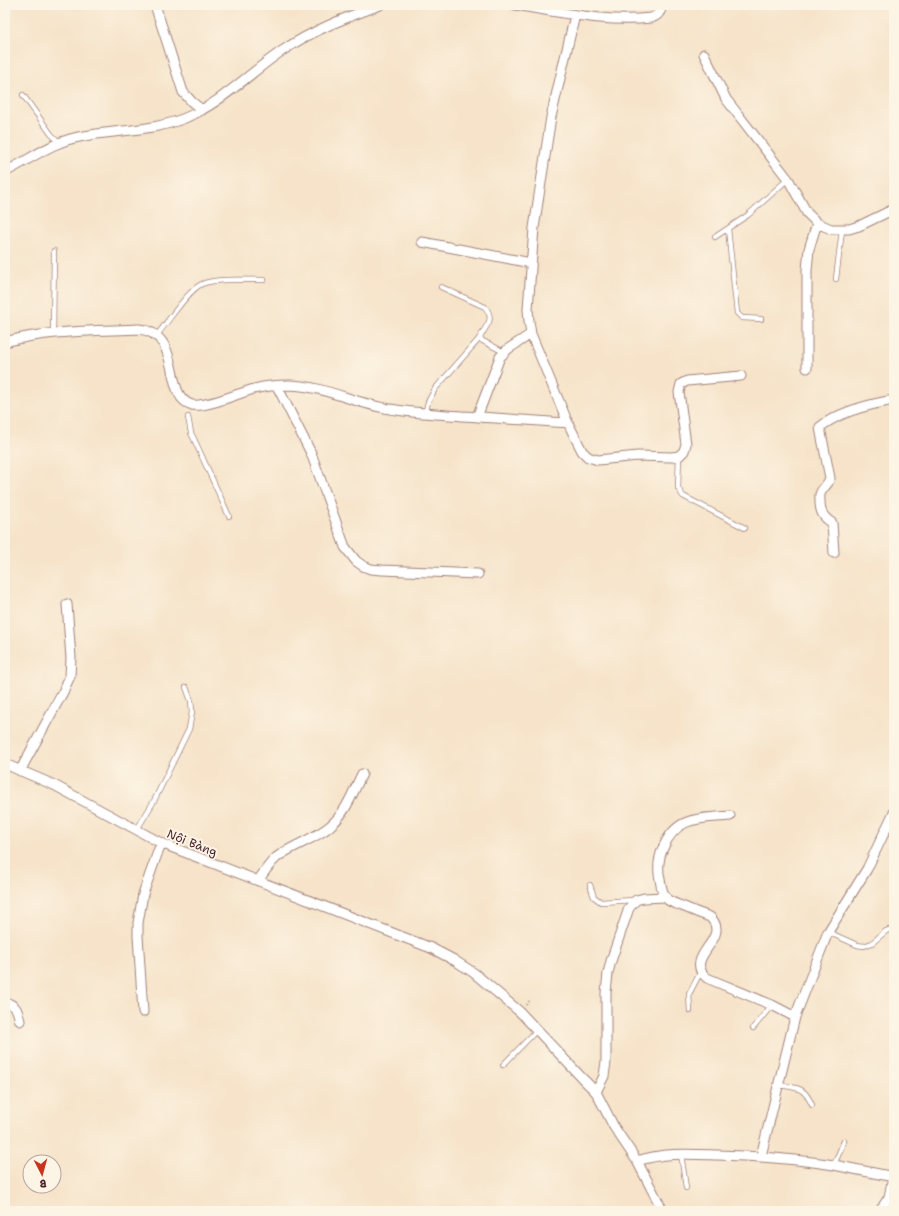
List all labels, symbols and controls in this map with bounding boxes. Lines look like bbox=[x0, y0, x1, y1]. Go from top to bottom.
street label: Nội Bàng bbox=[164, 826, 220, 860]
north arrow bbox=[22, 1154, 62, 1194]
text: B bbox=[39, 1176, 47, 1191]

